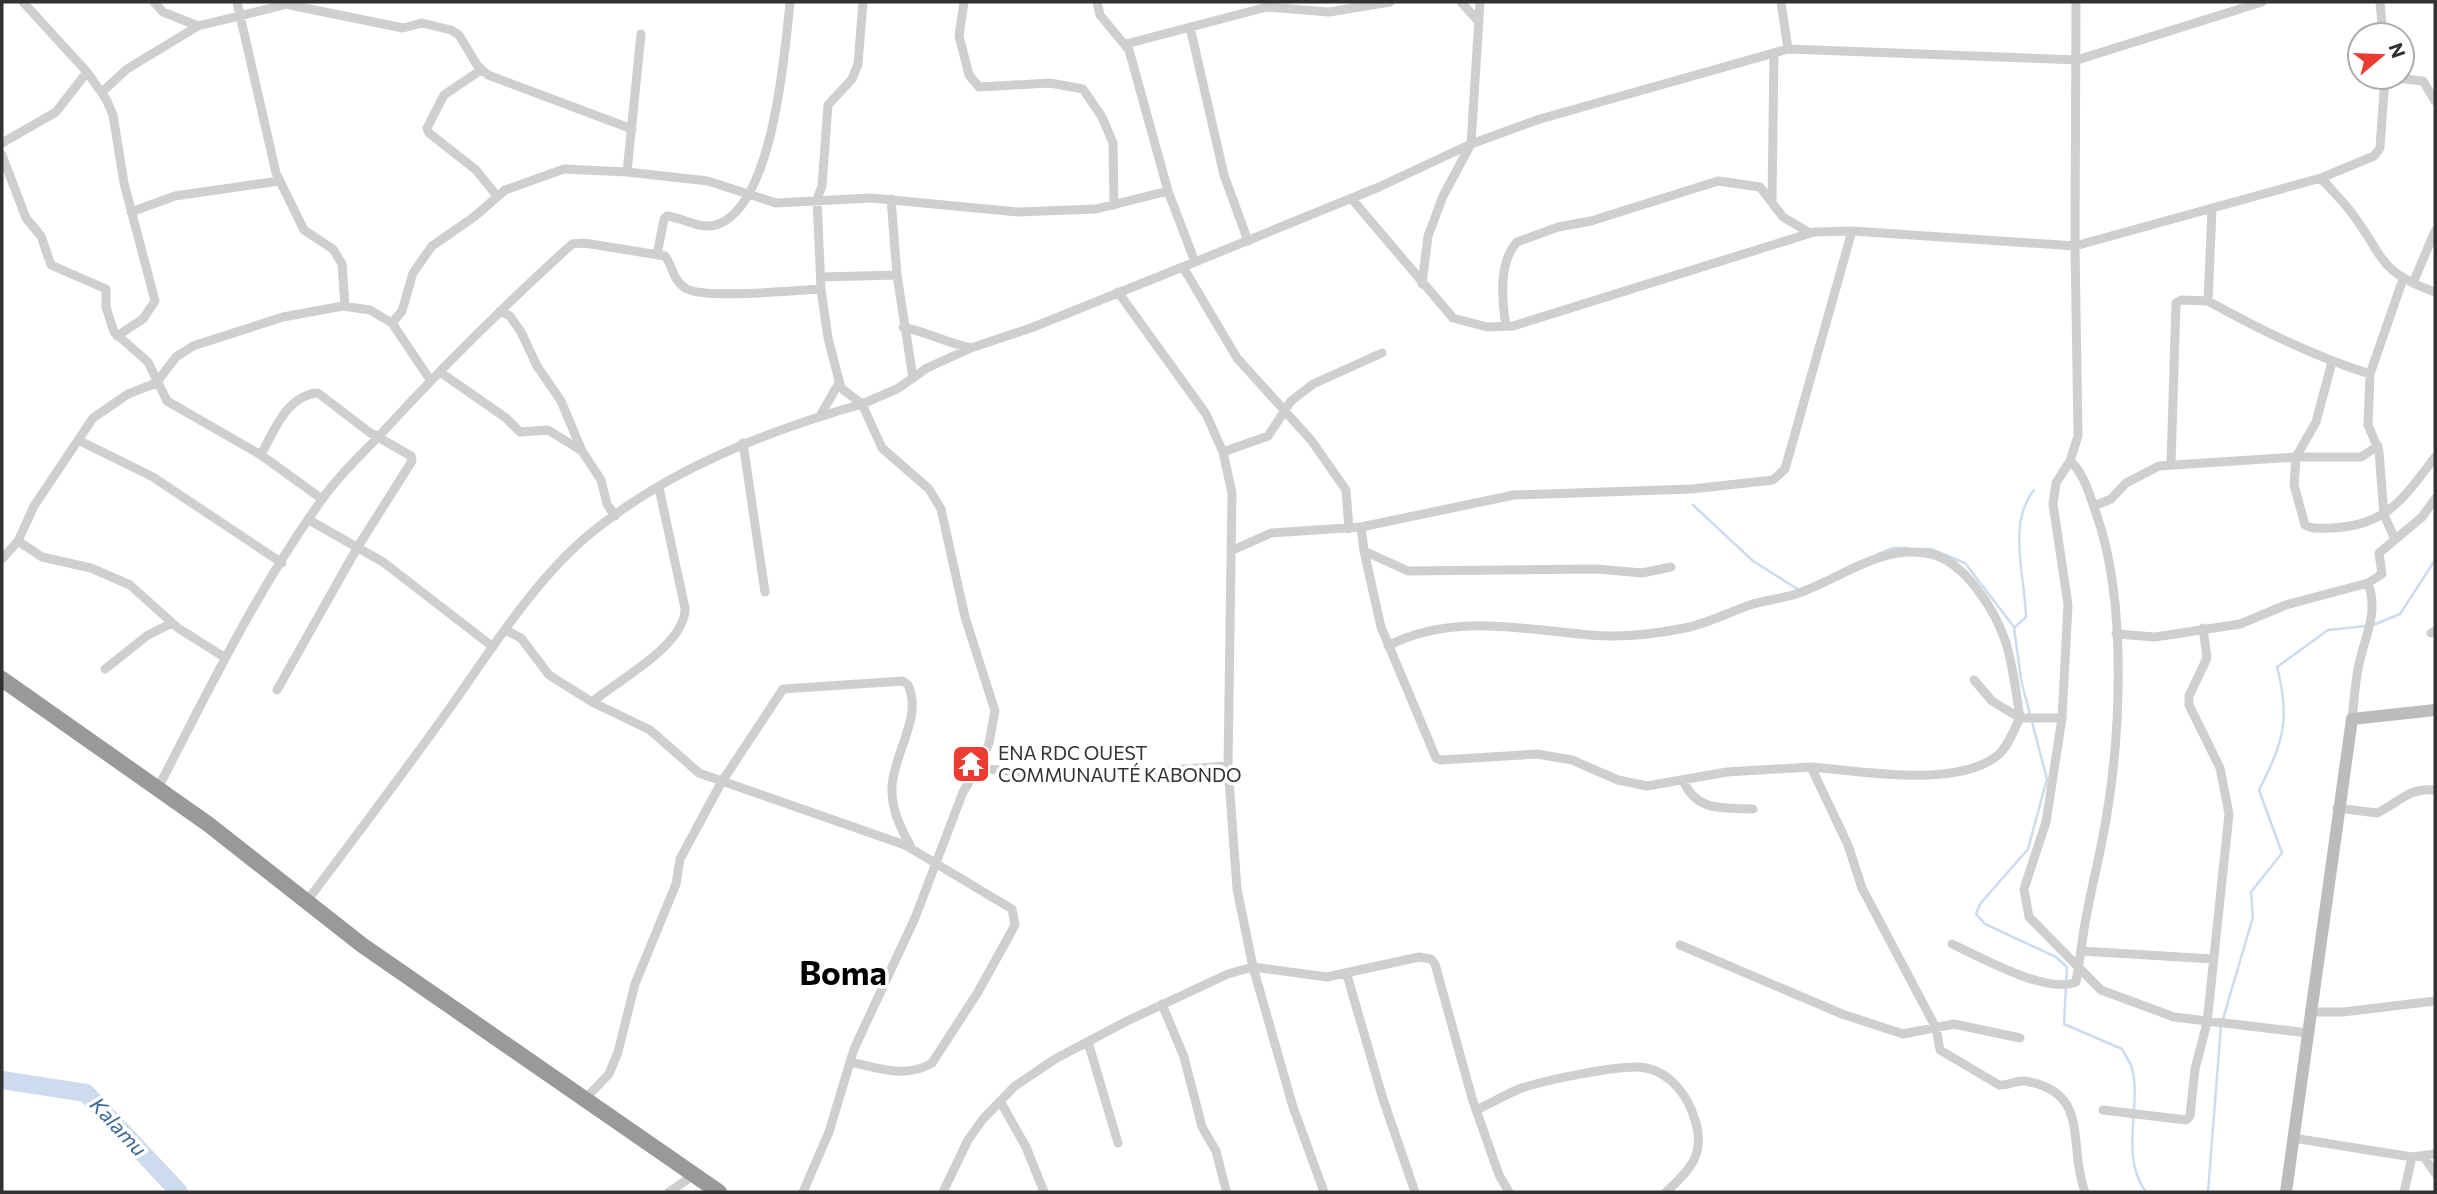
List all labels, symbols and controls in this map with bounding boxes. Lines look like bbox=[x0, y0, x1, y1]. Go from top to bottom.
north arrow bbox=[2346, 21, 2416, 91]
text: N bbox=[2384, 40, 2411, 61]
place label: ENA RDC OUEST COMMUNAUTÉ KABONDO bbox=[998, 741, 1242, 786]
temple icon: ENA RDC OUEST COMMUNAUTÉ KABONDO bbox=[950, 743, 992, 785]
district label: Boma bbox=[799, 951, 887, 992]
water label: Kalamu bbox=[86, 1091, 153, 1161]

